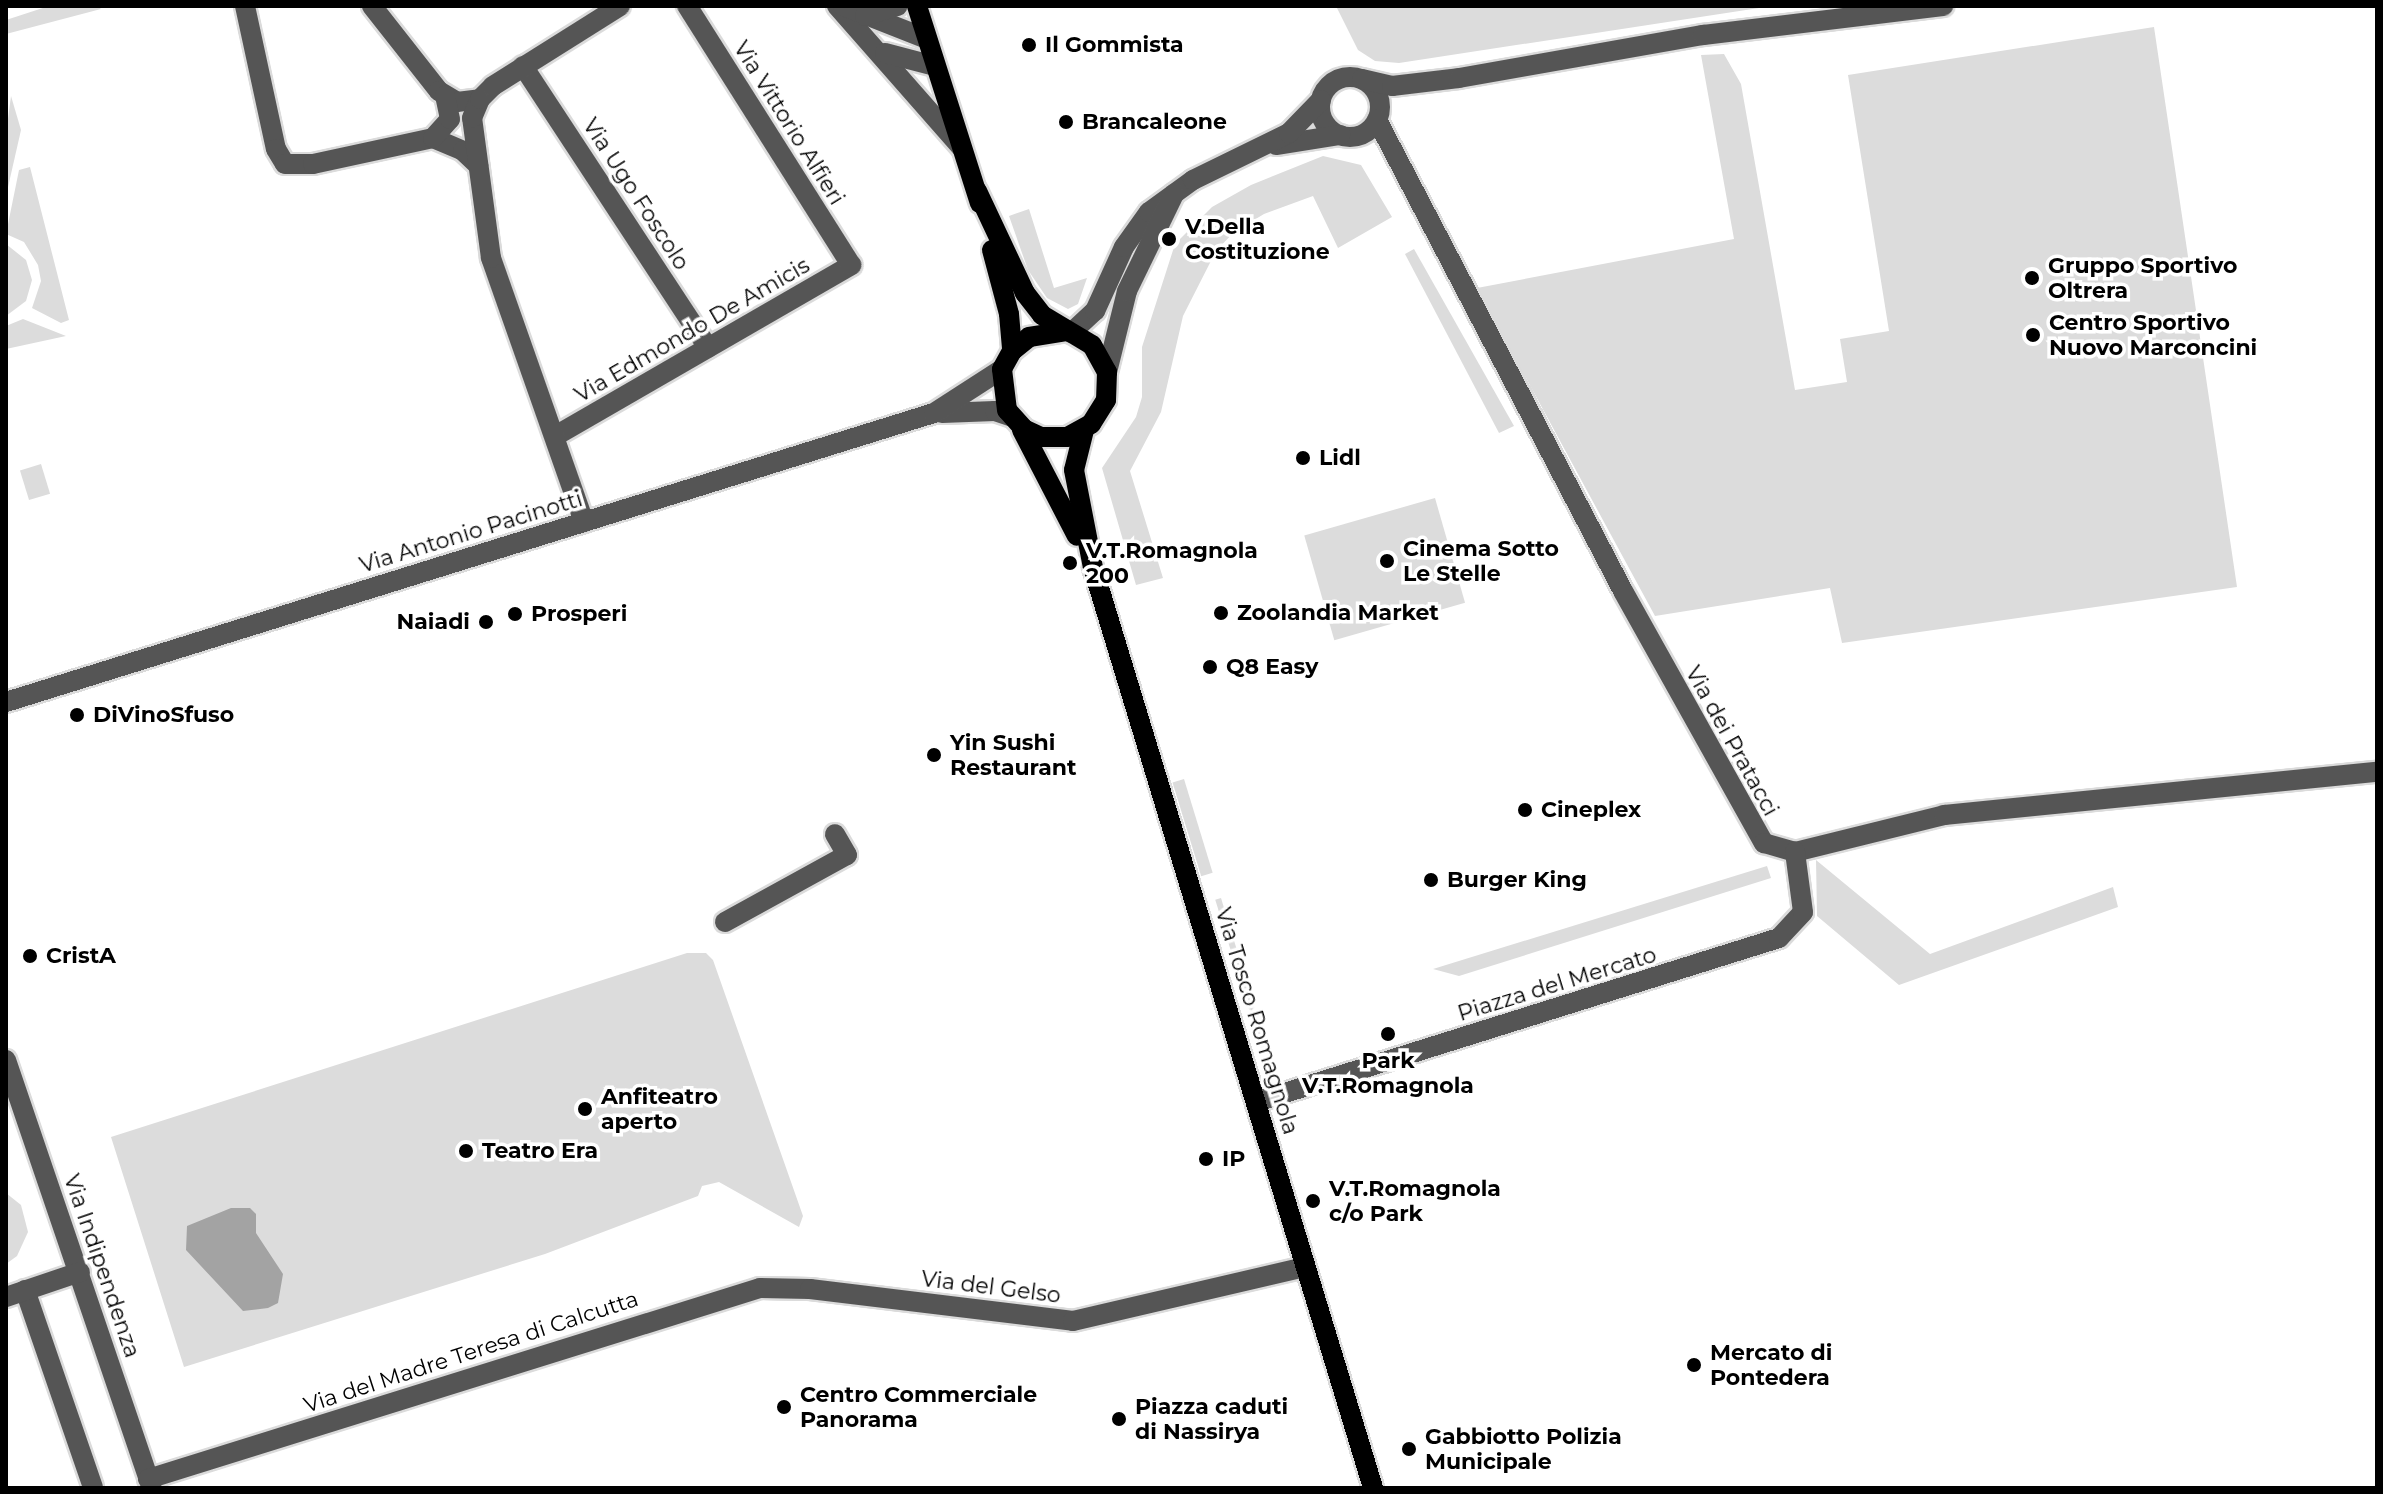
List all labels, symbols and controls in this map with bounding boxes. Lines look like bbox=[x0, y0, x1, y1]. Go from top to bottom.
place label: Il Gommista bbox=[1045, 32, 1184, 58]
street label: Via Vittorio Alfieri bbox=[728, 36, 850, 210]
marker: Il Gommista bbox=[1020, 36, 1038, 54]
place label: Brancaleone bbox=[1082, 109, 1227, 135]
street label: Via Ugo Foscolo bbox=[577, 113, 695, 275]
marker: Brancaleone bbox=[1057, 113, 1075, 131]
place label: V.Della Costituzione bbox=[1185, 213, 1330, 264]
marker: V.Della Costituzione bbox=[1160, 230, 1178, 248]
street label: Via Edmondo De Amicis bbox=[570, 252, 814, 408]
place label: Gruppo Sportivo Oltrera bbox=[2048, 252, 2237, 304]
marker: Gruppo Sportivo Oltrera bbox=[2023, 269, 2041, 287]
place label: Centro Sportivo Nuovo Marconcini bbox=[2049, 309, 2257, 360]
marker: Centro Sportivo Nuovo Marconcini bbox=[2024, 326, 2042, 344]
place label: Lidl bbox=[1319, 445, 1361, 471]
marker: Lidl bbox=[1294, 449, 1312, 467]
street label: Via Antonio Pacinotti bbox=[356, 486, 586, 578]
place label: Cinema Sotto Le Stelle bbox=[1403, 535, 1559, 586]
place label: V.T.Romagnola 200 bbox=[1086, 537, 1258, 588]
marker: Cinema Sotto Le Stelle bbox=[1378, 552, 1396, 570]
marker: V.T.Romagnola 200 bbox=[1061, 554, 1079, 572]
place label: Zoolandia Market bbox=[1237, 600, 1439, 626]
place label: Prosperi bbox=[531, 601, 627, 627]
marker: Zoolandia Market bbox=[1212, 604, 1230, 622]
marker: Prosperi bbox=[506, 605, 524, 623]
place label: Naiadi bbox=[397, 609, 470, 635]
marker: Naiadi bbox=[477, 613, 495, 631]
place label: Q8 Easy bbox=[1226, 654, 1318, 680]
marker: Q8 Easy bbox=[1201, 658, 1219, 676]
street label: Via dei Pratacci bbox=[1680, 661, 1784, 821]
place label: DiVinoSfuso bbox=[93, 702, 234, 728]
marker: DiVinoSfuso bbox=[68, 706, 86, 724]
place label: Yin Sushi Restaurant bbox=[950, 729, 1077, 780]
marker: Yin Sushi Restaurant bbox=[925, 746, 943, 764]
place label: Cineplex bbox=[1541, 797, 1641, 823]
marker: Cineplex bbox=[1516, 801, 1534, 819]
place label: Burger King bbox=[1447, 867, 1587, 893]
marker: Burger King bbox=[1422, 871, 1440, 889]
street label: Via Tosco Romagnola bbox=[1210, 904, 1304, 1138]
street label: Piazza del Mercato bbox=[1454, 941, 1660, 1027]
place label: CristA bbox=[46, 943, 116, 969]
marker: CristA bbox=[21, 947, 39, 965]
marker: Park V.T.Romagnola bbox=[1379, 1025, 1397, 1043]
place label: Park V.T.Romagnola bbox=[1302, 1047, 1474, 1098]
place label: Anfiteatro aperto bbox=[601, 1083, 718, 1134]
marker: Anfiteatro aperto bbox=[576, 1100, 594, 1118]
place label: Teatro Era bbox=[482, 1138, 598, 1164]
marker: Teatro Era bbox=[457, 1142, 475, 1160]
place label: IP bbox=[1222, 1146, 1245, 1172]
marker: IP bbox=[1197, 1150, 1215, 1168]
street label: Via Indipendenza bbox=[58, 1171, 146, 1361]
place label: V.T.Romagnola c/o Park bbox=[1329, 1175, 1501, 1226]
marker: V.T.Romagnola c/o Park bbox=[1304, 1192, 1322, 1210]
street label: Via del Gelso bbox=[920, 1265, 1062, 1309]
street label: Via del Madre Teresa di Calcutta bbox=[300, 1285, 642, 1419]
place label: Mercato di Pontedera bbox=[1710, 1339, 1832, 1390]
marker: Mercato di Pontedera bbox=[1685, 1356, 1703, 1374]
place label: Centro Commerciale Panorama bbox=[800, 1381, 1037, 1432]
place label: Piazza caduti di Nassirya bbox=[1135, 1393, 1288, 1444]
marker: Centro Commerciale Panorama bbox=[775, 1398, 793, 1416]
marker: Piazza caduti di Nassirya bbox=[1110, 1410, 1128, 1428]
place label: Gabbiotto Polizia Municipale bbox=[1425, 1423, 1622, 1474]
marker: Gabbiotto Polizia Municipale bbox=[1400, 1440, 1418, 1458]

